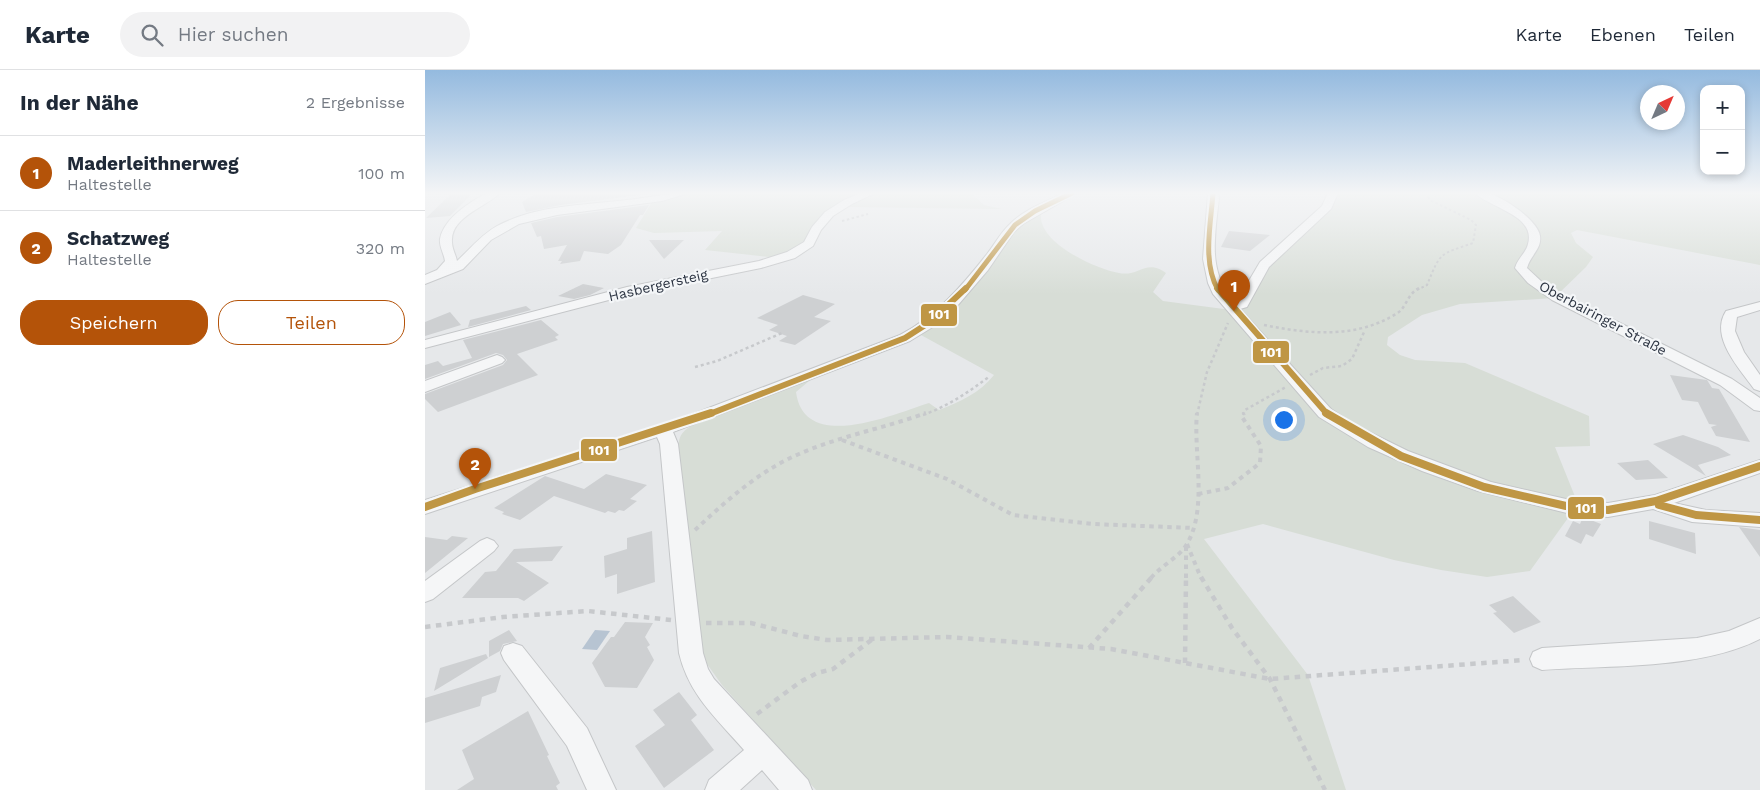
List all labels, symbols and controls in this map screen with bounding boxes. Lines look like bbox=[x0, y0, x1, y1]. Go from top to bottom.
search box bbox=[120, 12, 470, 57]
text: Karte bbox=[25, 21, 90, 49]
icon: search bbox=[138, 21, 166, 49]
text: Hier suchen bbox=[178, 23, 288, 46]
text: Karte bbox=[1516, 24, 1562, 45]
text: Ebenen bbox=[1590, 24, 1656, 45]
text: Teilen bbox=[1684, 24, 1735, 45]
north arrow bbox=[1640, 85, 1685, 130]
map controls bbox=[1700, 85, 1745, 175]
button: + bbox=[1700, 85, 1745, 130]
text: In der Nähe bbox=[20, 90, 139, 115]
text: 2 Ergebnisse bbox=[306, 93, 405, 112]
button: − bbox=[1700, 130, 1745, 175]
text: Maderleithnerweg bbox=[67, 152, 239, 175]
text: 1 bbox=[33, 164, 39, 183]
text: 100 m bbox=[358, 164, 405, 183]
text: Haltestelle bbox=[67, 175, 152, 194]
text: Schatzweg bbox=[67, 227, 169, 250]
text: 2 bbox=[31, 239, 41, 258]
text: 320 m bbox=[356, 239, 405, 258]
text: Haltestelle bbox=[67, 250, 152, 269]
street label: Hasbergersteig bbox=[607, 266, 710, 304]
pin: 1 bbox=[1218, 270, 1250, 311]
street label: Oberbairinger Straße bbox=[1536, 278, 1670, 358]
button: Speichern bbox=[20, 300, 208, 345]
button: Teilen bbox=[218, 300, 405, 345]
line badge: 101 bbox=[920, 303, 958, 327]
text: 101 bbox=[928, 306, 950, 322]
line badge: 101 bbox=[1252, 340, 1290, 364]
text: 101 bbox=[1260, 344, 1282, 360]
your location bbox=[1271, 407, 1297, 433]
line badge: 101 bbox=[580, 438, 618, 462]
text: 101 bbox=[588, 442, 610, 458]
pin: 2 bbox=[459, 448, 491, 489]
line badge: 101 bbox=[1567, 496, 1605, 520]
text: 101 bbox=[1575, 500, 1597, 516]

